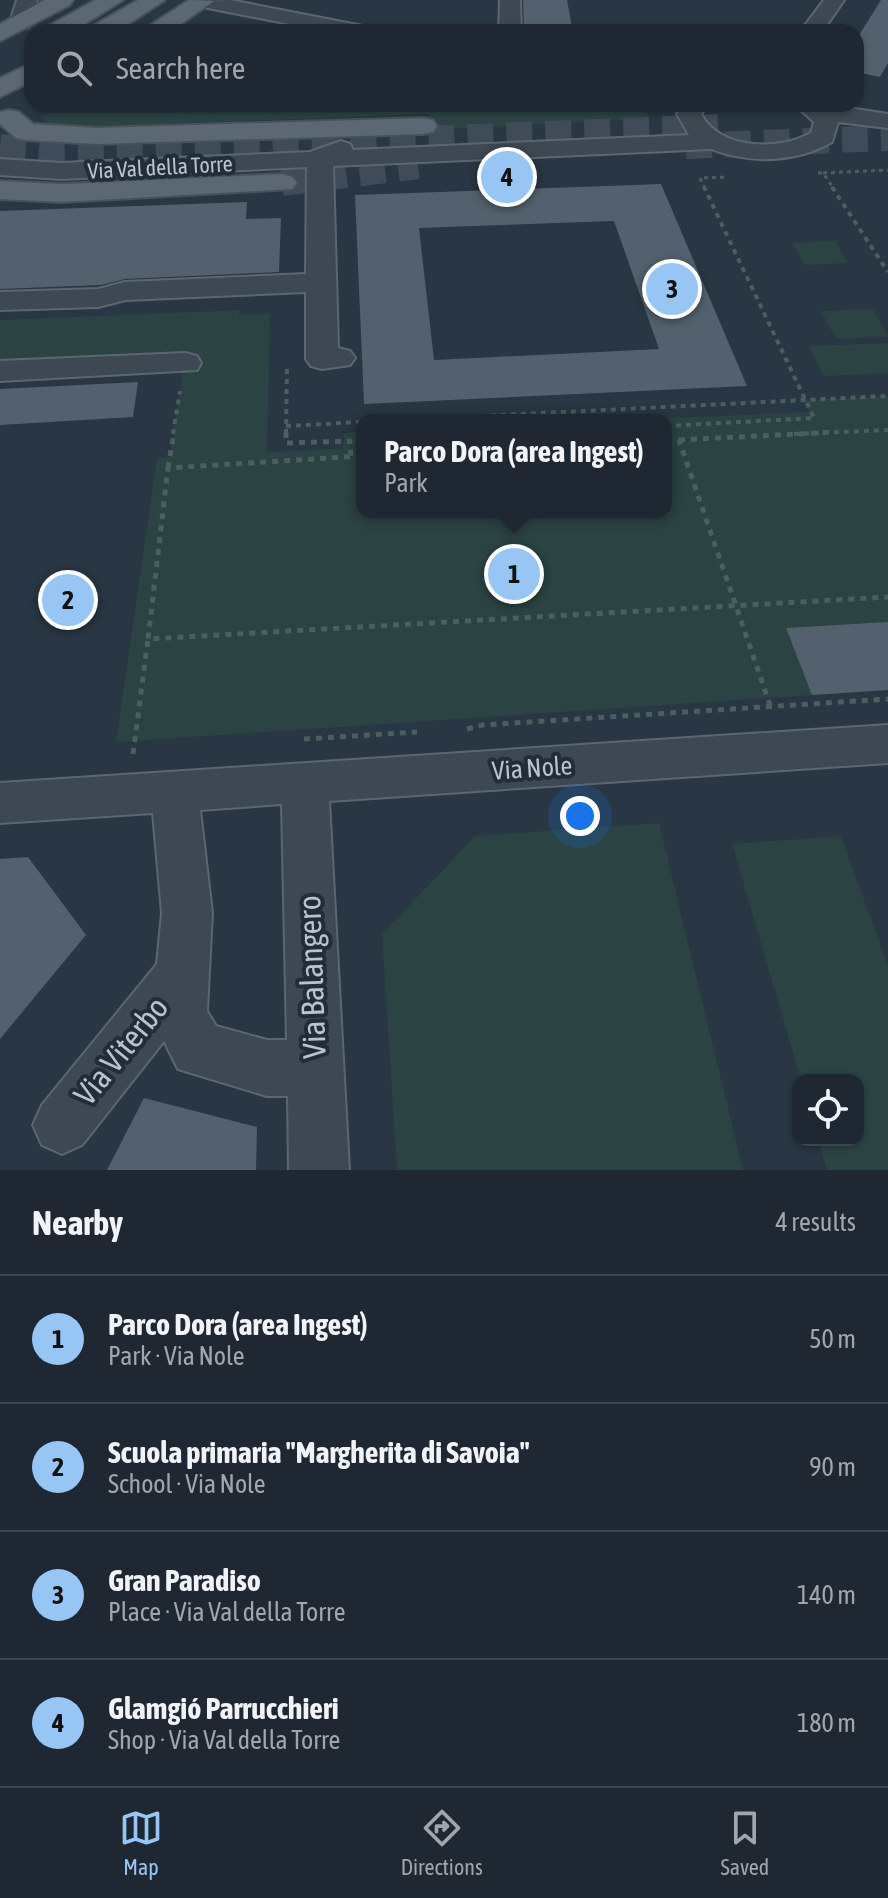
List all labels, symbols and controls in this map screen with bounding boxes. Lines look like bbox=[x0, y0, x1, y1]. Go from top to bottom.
search box bbox=[24, 24, 864, 112]
icon: search bbox=[52, 46, 96, 90]
text: Search here bbox=[116, 51, 245, 85]
pin: 4 bbox=[481, 147, 533, 207]
street label: Via Val della Torre bbox=[87, 150, 233, 184]
pin: 3 bbox=[646, 259, 698, 319]
popup bbox=[356, 414, 672, 518]
text: Parco Dora (area Ingest) bbox=[384, 434, 644, 468]
text: Park bbox=[384, 468, 428, 498]
pin: 1 bbox=[488, 544, 540, 604]
pin: 2 bbox=[42, 570, 94, 630]
street label: Via Nole bbox=[491, 750, 573, 786]
your location bbox=[560, 796, 600, 836]
street label: Via Balangero bbox=[290, 895, 333, 1059]
street label: Via Viterbo bbox=[66, 989, 175, 1112]
map controls bbox=[792, 1074, 864, 1146]
button: locate bbox=[792, 1074, 864, 1146]
text: Nearby bbox=[32, 1203, 123, 1242]
text: 4 results bbox=[775, 1207, 856, 1237]
text: Parco Dora (area Ingest) bbox=[108, 1307, 368, 1341]
text: 1 bbox=[52, 1324, 64, 1354]
text: 50 m bbox=[809, 1324, 856, 1354]
text: Park · Via Nole bbox=[108, 1341, 244, 1371]
text: Scuola primaria "Margherita di Savoia" bbox=[108, 1435, 530, 1469]
text: 2 bbox=[52, 1452, 64, 1482]
text: 90 m bbox=[809, 1452, 856, 1482]
text: School · Via Nole bbox=[108, 1469, 266, 1499]
text: Gran Paradiso bbox=[108, 1563, 261, 1597]
text: 3 bbox=[52, 1580, 64, 1610]
text: 140 m bbox=[797, 1580, 856, 1610]
text: Place · Via Val della Torre bbox=[108, 1597, 345, 1627]
text: Glamgió Parrucchieri bbox=[108, 1691, 339, 1725]
text: 4 bbox=[52, 1708, 64, 1738]
text: 180 m bbox=[797, 1708, 856, 1738]
text: Shop · Via Val della Torre bbox=[108, 1725, 340, 1755]
tab: Map bbox=[119, 1806, 163, 1880]
tab: Directions bbox=[401, 1806, 483, 1880]
tab: Saved bbox=[720, 1806, 769, 1880]

